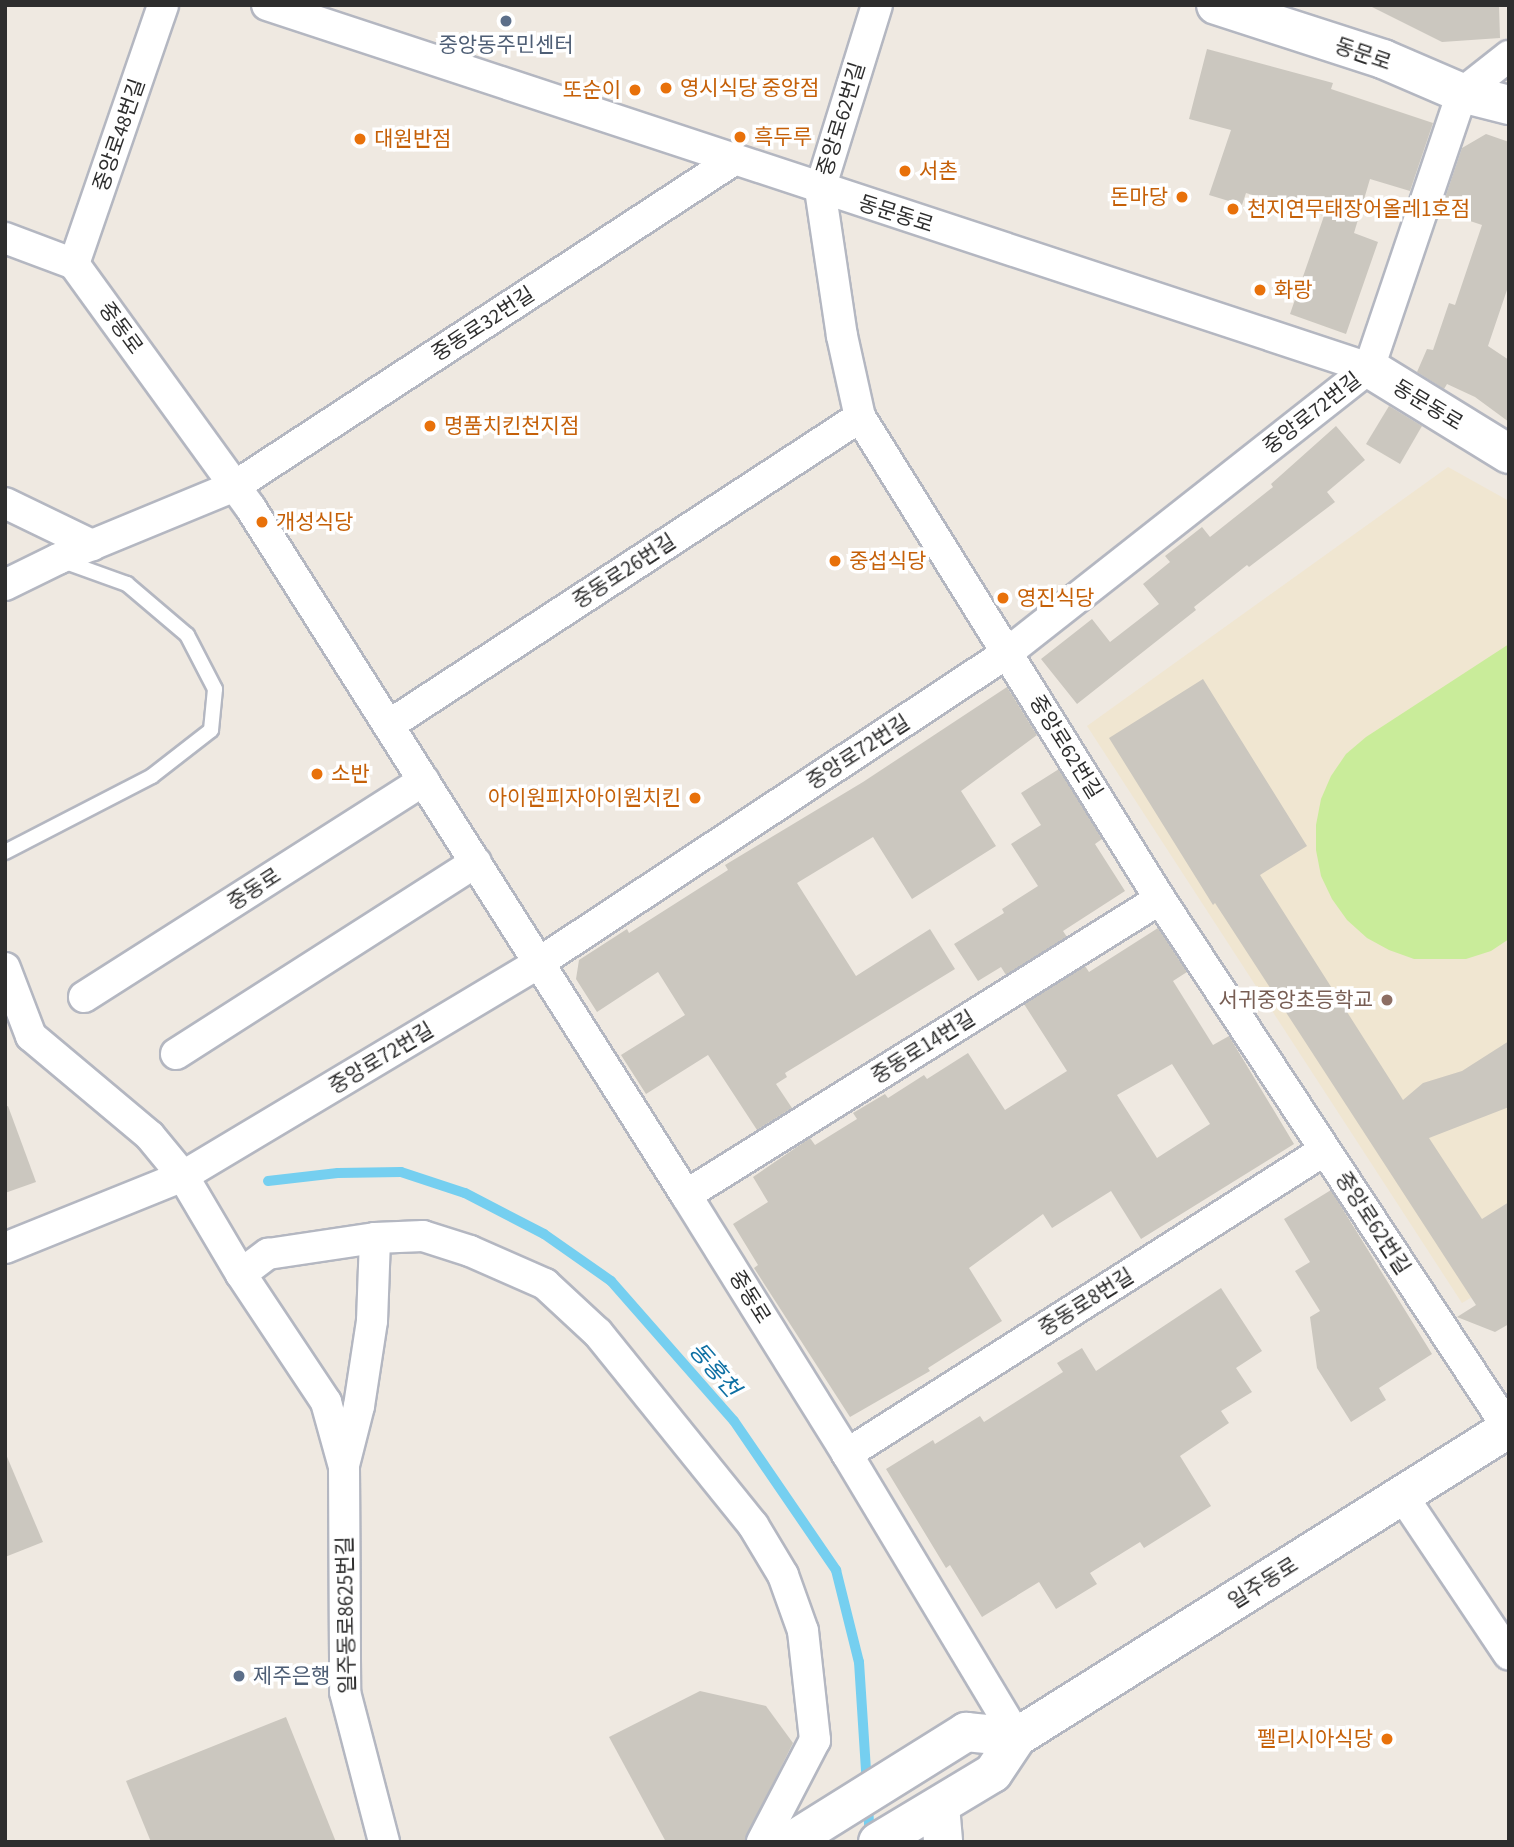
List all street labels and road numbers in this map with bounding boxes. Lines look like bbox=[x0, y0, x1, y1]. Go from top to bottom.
street label: 동문로 bbox=[1331, 33, 1395, 75]
street label: 중앙로62번길 bbox=[812, 59, 870, 179]
street label: 중앙로48번길 bbox=[88, 75, 150, 195]
street label: 동문동로 bbox=[855, 190, 937, 238]
street label: 중동로32번길 bbox=[427, 281, 539, 367]
street label: 중동로 bbox=[94, 297, 148, 359]
street label: 중앙로72번길 bbox=[1258, 367, 1366, 459]
street label: 동문동로 bbox=[1388, 374, 1468, 436]
street label: 중동로26번길 bbox=[568, 528, 680, 614]
street label: 중앙로62번길 bbox=[1024, 691, 1108, 803]
street label: 중앙로72번길 bbox=[802, 709, 914, 795]
street label: 중동로 bbox=[223, 863, 285, 915]
street label: 중동로14번길 bbox=[867, 1005, 979, 1089]
street label: 중앙로72번길 bbox=[324, 1017, 438, 1099]
street label: 중앙로62번길 bbox=[1330, 1167, 1416, 1279]
street label: 중동로8번길 bbox=[1034, 1263, 1138, 1341]
street label: 중동로 bbox=[724, 1266, 776, 1328]
street label: 일주동로8625번길 bbox=[332, 1536, 360, 1694]
street label: 일주동로 bbox=[1224, 1552, 1302, 1614]

